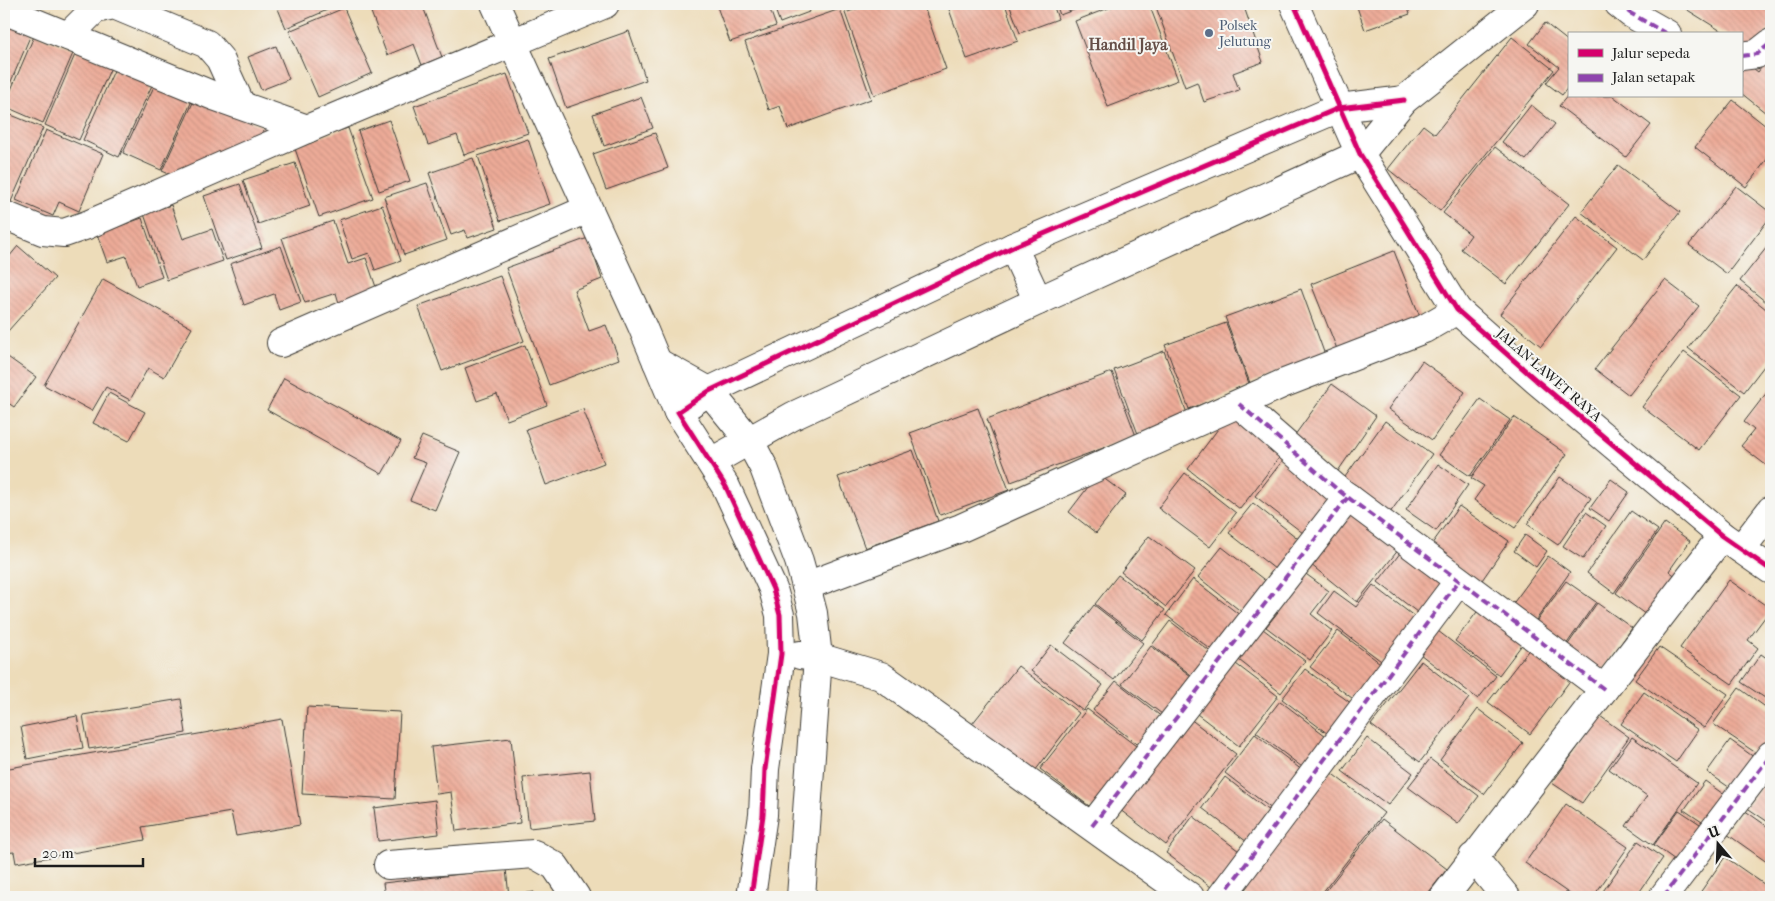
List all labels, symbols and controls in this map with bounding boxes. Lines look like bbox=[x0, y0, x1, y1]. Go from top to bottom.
place label: Polsek Jelutung bbox=[1218, 17, 1272, 50]
marker: Polsek Jelutung bbox=[1203, 27, 1215, 39]
legend bbox=[1568, 32, 1742, 98]
district label: Handil Jaya bbox=[1088, 35, 1168, 55]
text: Jalur sepeda bbox=[1611, 44, 1691, 62]
text: Jalan setapak bbox=[1611, 68, 1696, 86]
street label: JALAN LAWET RAYA bbox=[1492, 324, 1606, 426]
north arrow bbox=[1692, 818, 1742, 868]
text: U bbox=[1705, 822, 1722, 842]
scale bar bbox=[35, 836, 142, 868]
text: 20 m bbox=[42, 844, 74, 862]

